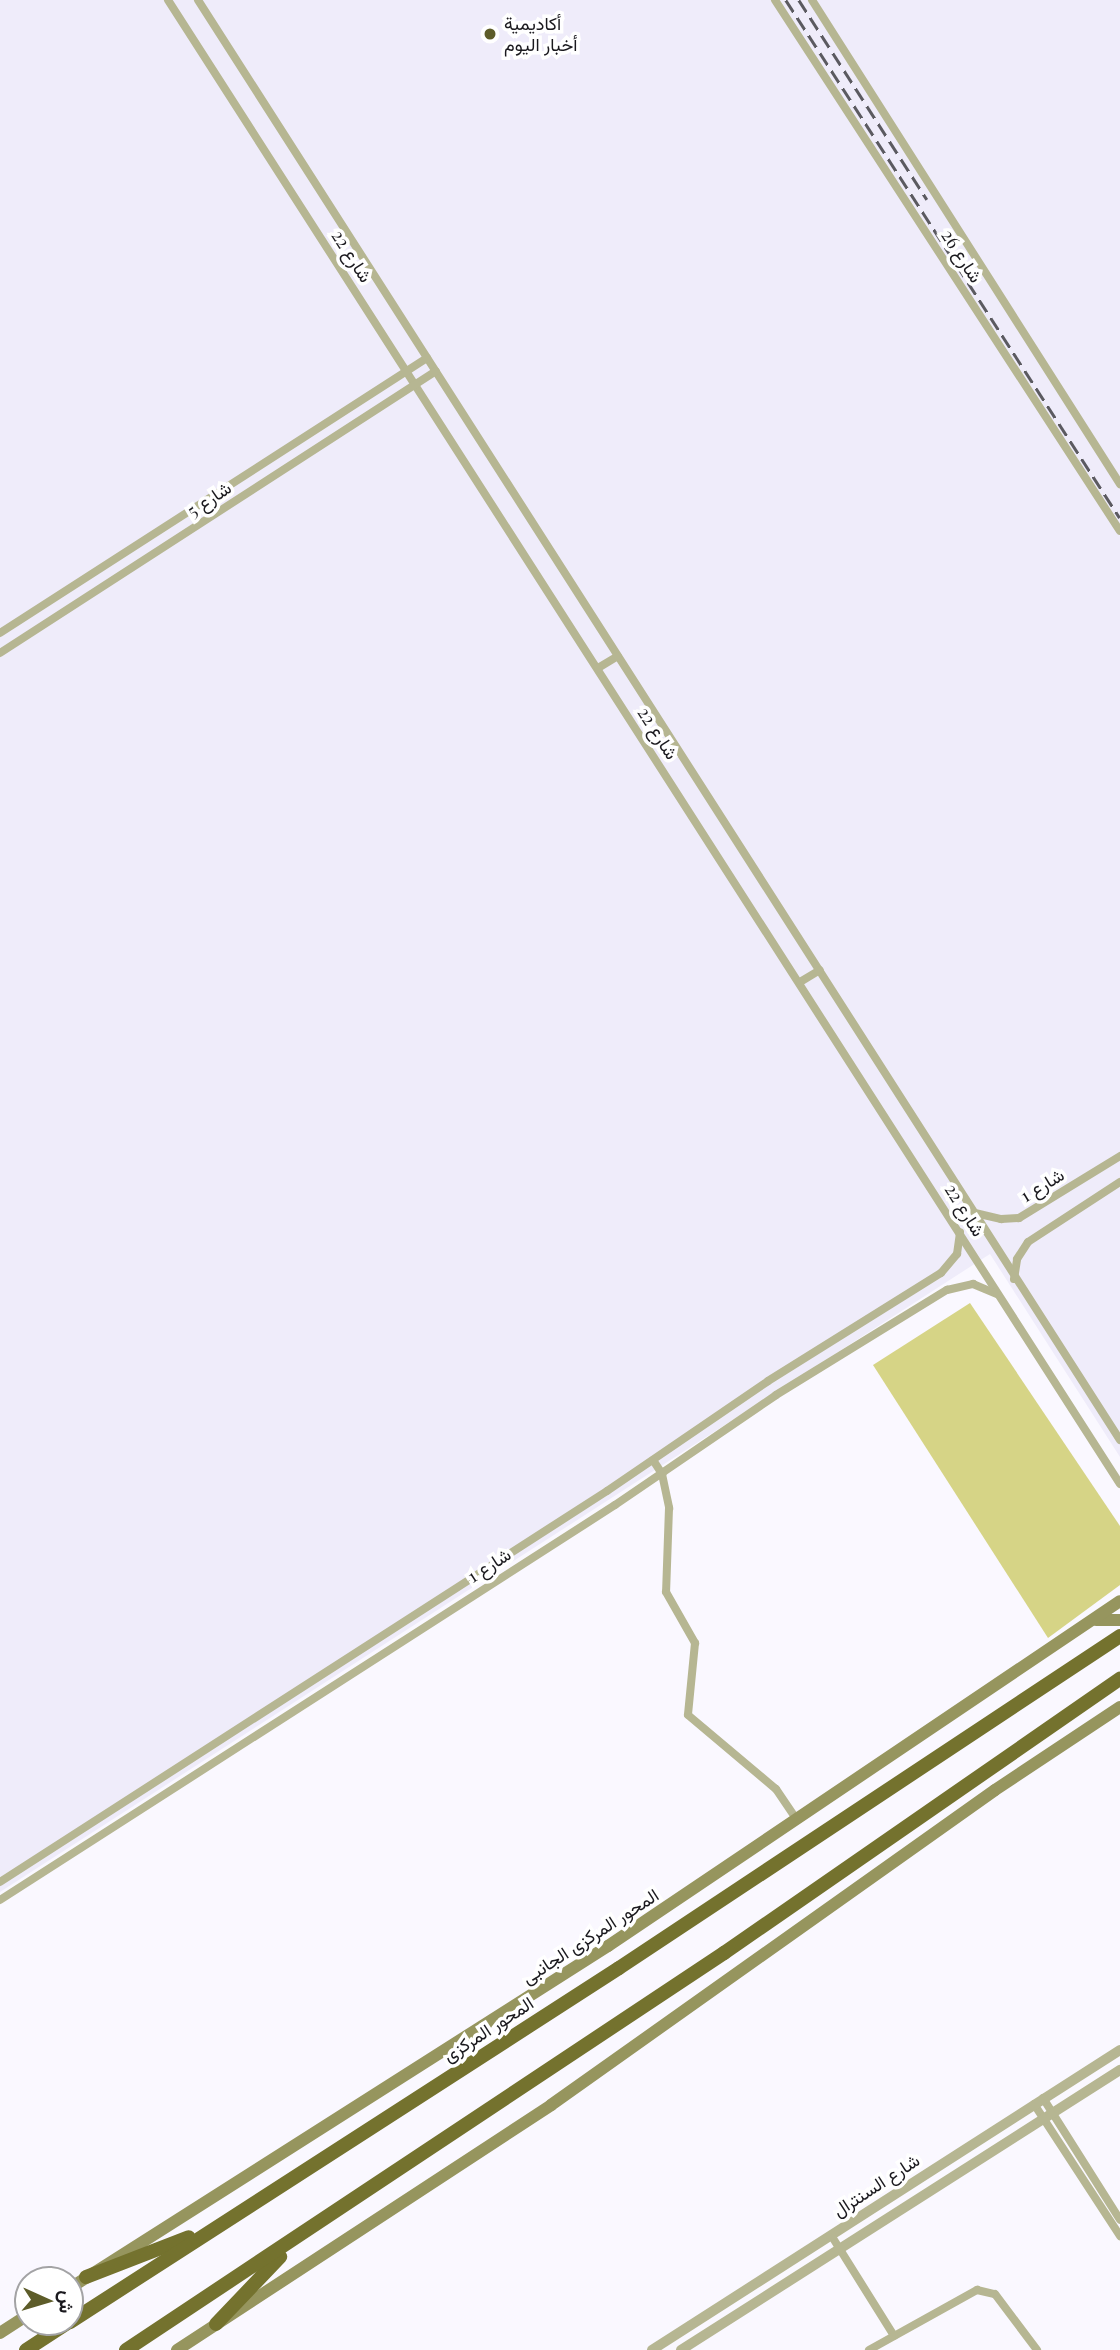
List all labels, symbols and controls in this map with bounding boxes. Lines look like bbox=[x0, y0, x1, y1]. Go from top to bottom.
place label: أكاديمية أخبار اليوم bbox=[504, 13, 577, 56]
marker: أكاديمية أخبار اليوم bbox=[482, 26, 498, 42]
street label: شارع 22 bbox=[327, 226, 377, 286]
street label: شارع 26 bbox=[937, 226, 987, 286]
street label: شارع 5 bbox=[183, 477, 235, 521]
street label: شارع 22 bbox=[633, 703, 683, 763]
street label: شارع 1 bbox=[1016, 1164, 1068, 1206]
street label: شارع 22 bbox=[940, 1180, 990, 1240]
street label: شارع 1 bbox=[463, 1543, 515, 1587]
street label: المحور المركزى الجانبى bbox=[518, 1884, 662, 1988]
street label: المحور المركزى bbox=[439, 1992, 537, 2066]
street label: شارع السنترال bbox=[829, 2149, 923, 2221]
north arrow bbox=[14, 2266, 84, 2336]
text: ش bbox=[54, 2290, 82, 2315]

